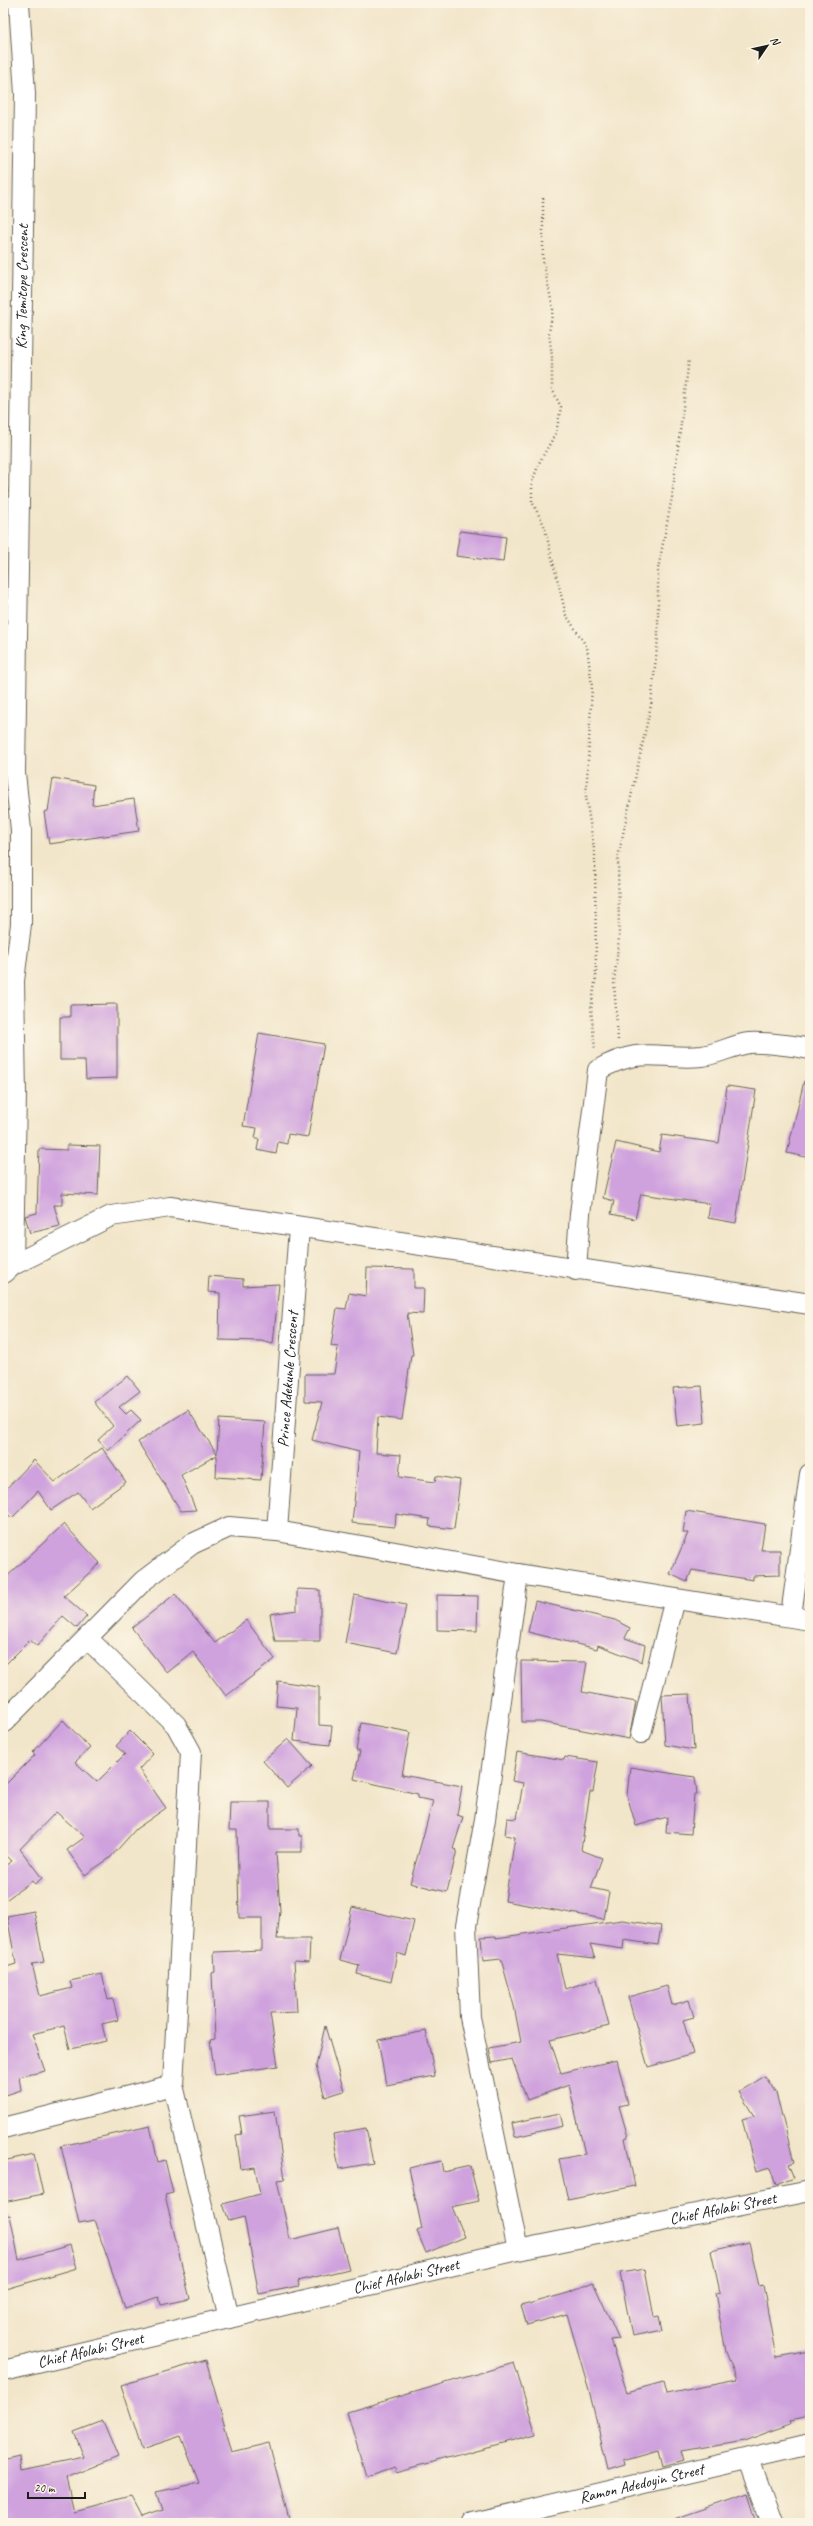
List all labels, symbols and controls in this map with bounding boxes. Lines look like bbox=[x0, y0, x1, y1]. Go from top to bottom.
north arrow bbox=[747, 26, 787, 66]
text: N bbox=[768, 34, 784, 49]
street label: King Temitope Crescent bbox=[11, 223, 33, 349]
street label: Prince Adekunle Crescent bbox=[273, 1308, 303, 1448]
street label: Chief Afolabi Street bbox=[668, 2188, 780, 2229]
street label: Chief Afolabi Street bbox=[351, 2254, 463, 2298]
street label: Chief Afolabi Street bbox=[36, 2328, 147, 2373]
street label: Ramon Adedoyin Street bbox=[577, 2459, 708, 2508]
scale bar bbox=[28, 2474, 85, 2500]
text: 20 m bbox=[34, 2480, 56, 2496]

